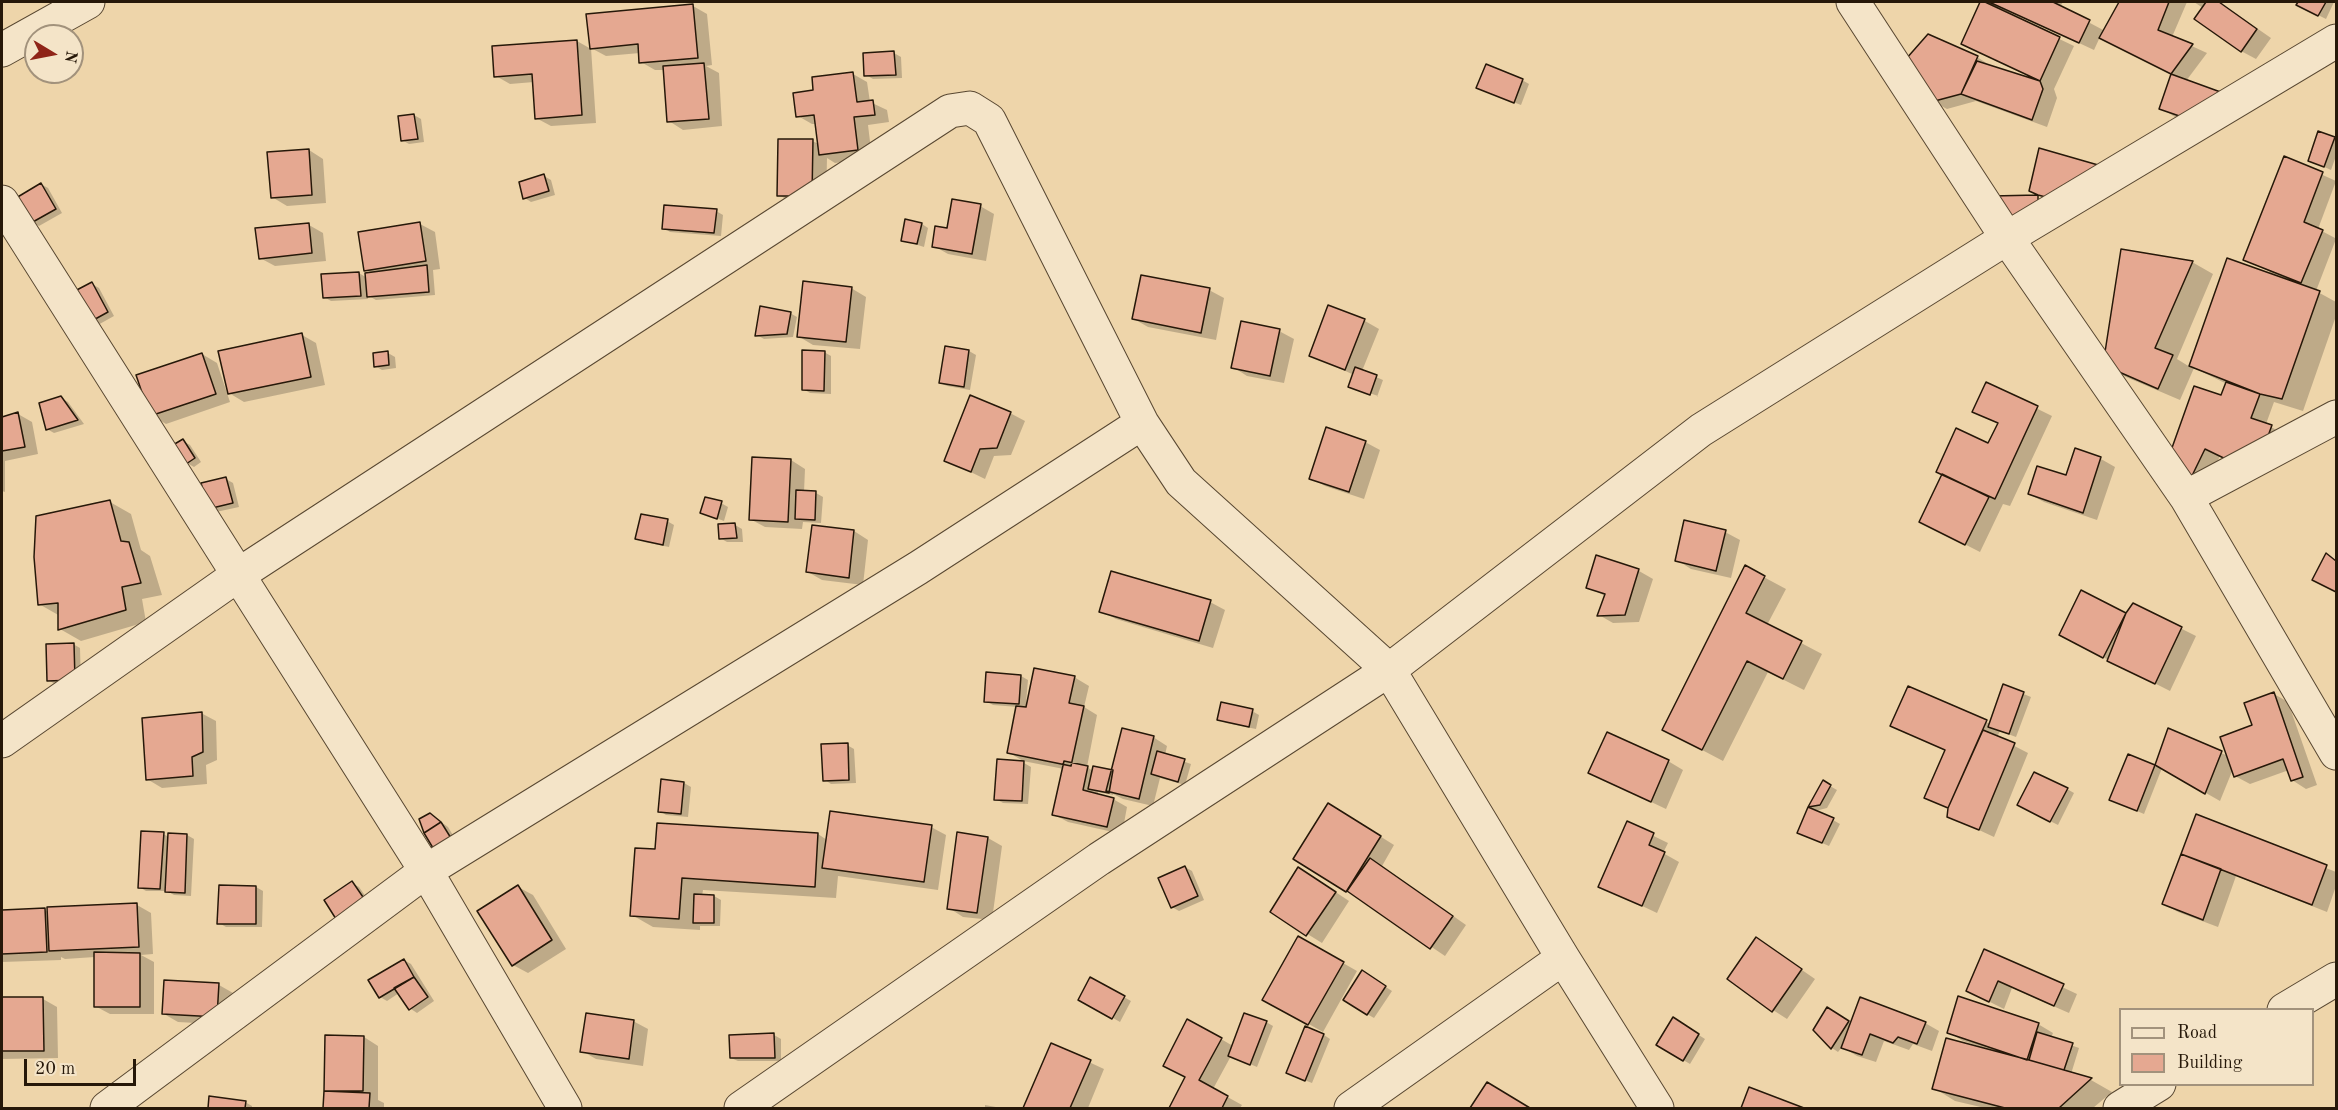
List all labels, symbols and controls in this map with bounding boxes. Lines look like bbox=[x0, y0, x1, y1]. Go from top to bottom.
north arrow bbox=[24, 24, 84, 84]
text: N bbox=[61, 49, 79, 64]
legend bbox=[2119, 1008, 2314, 1086]
text: Road bbox=[2177, 1024, 2217, 1042]
scale bar bbox=[27, 1047, 140, 1085]
text: Building bbox=[2177, 1054, 2242, 1072]
text: 20 m bbox=[35, 1060, 75, 1078]

